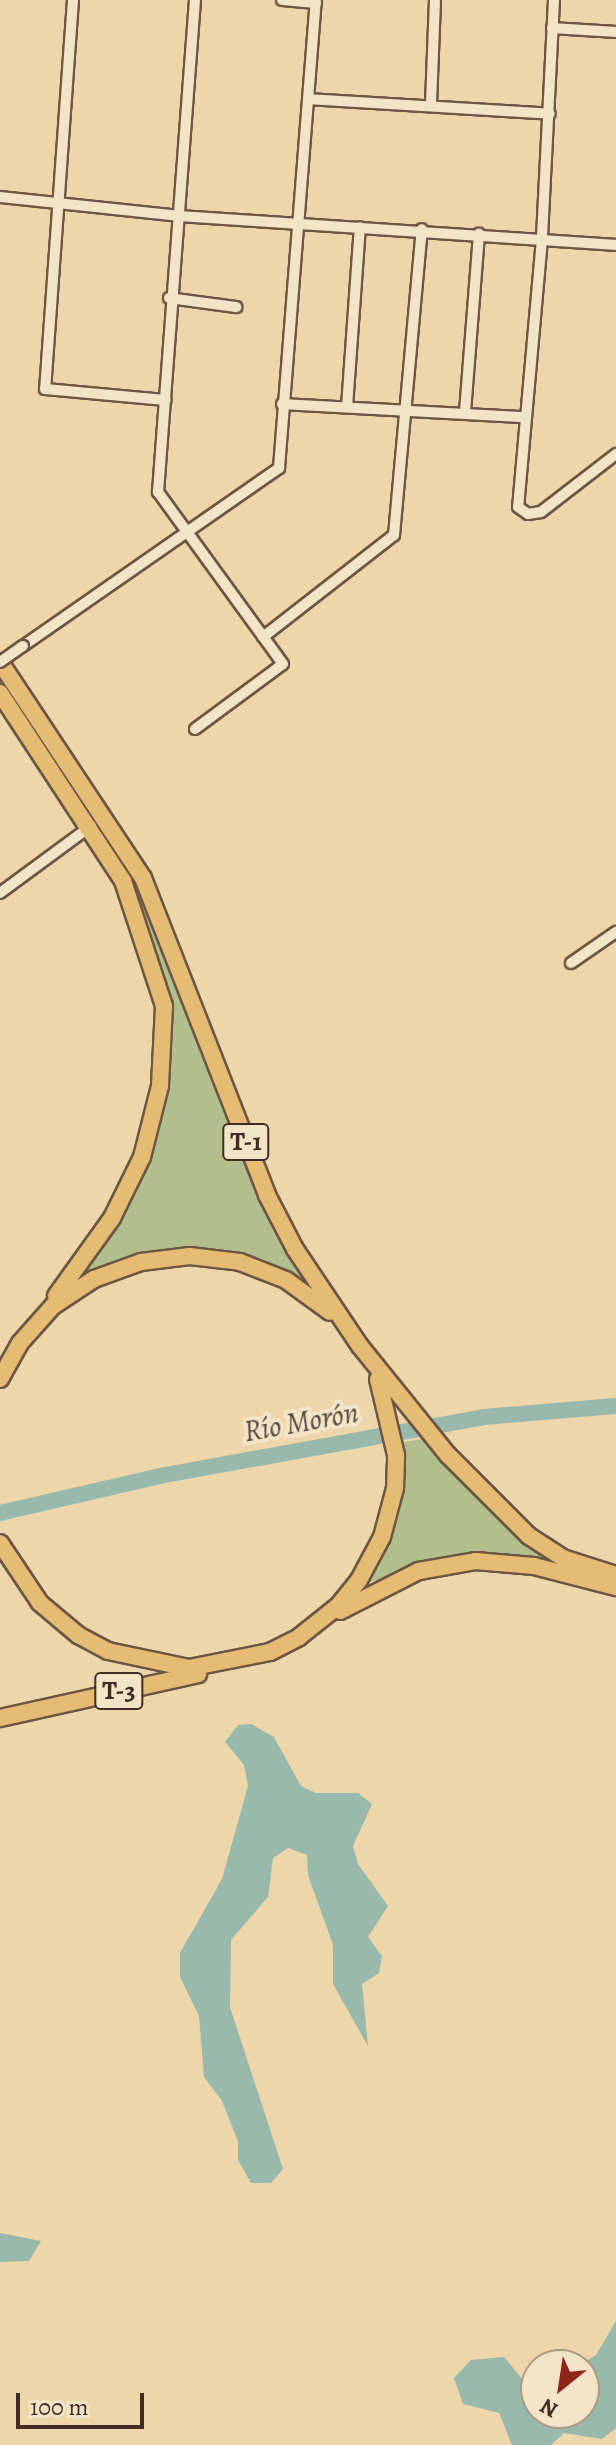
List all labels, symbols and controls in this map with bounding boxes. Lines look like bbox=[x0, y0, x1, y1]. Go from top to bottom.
road number: T-1 bbox=[222, 1120, 270, 1164]
water label: Río Morón bbox=[241, 1394, 361, 1450]
road number: T-3 bbox=[93, 1669, 145, 1713]
north arrow bbox=[520, 2349, 600, 2429]
scale bar bbox=[20, 2377, 148, 2427]
text: 100 m bbox=[30, 2391, 89, 2423]
text: N bbox=[535, 2391, 563, 2425]

